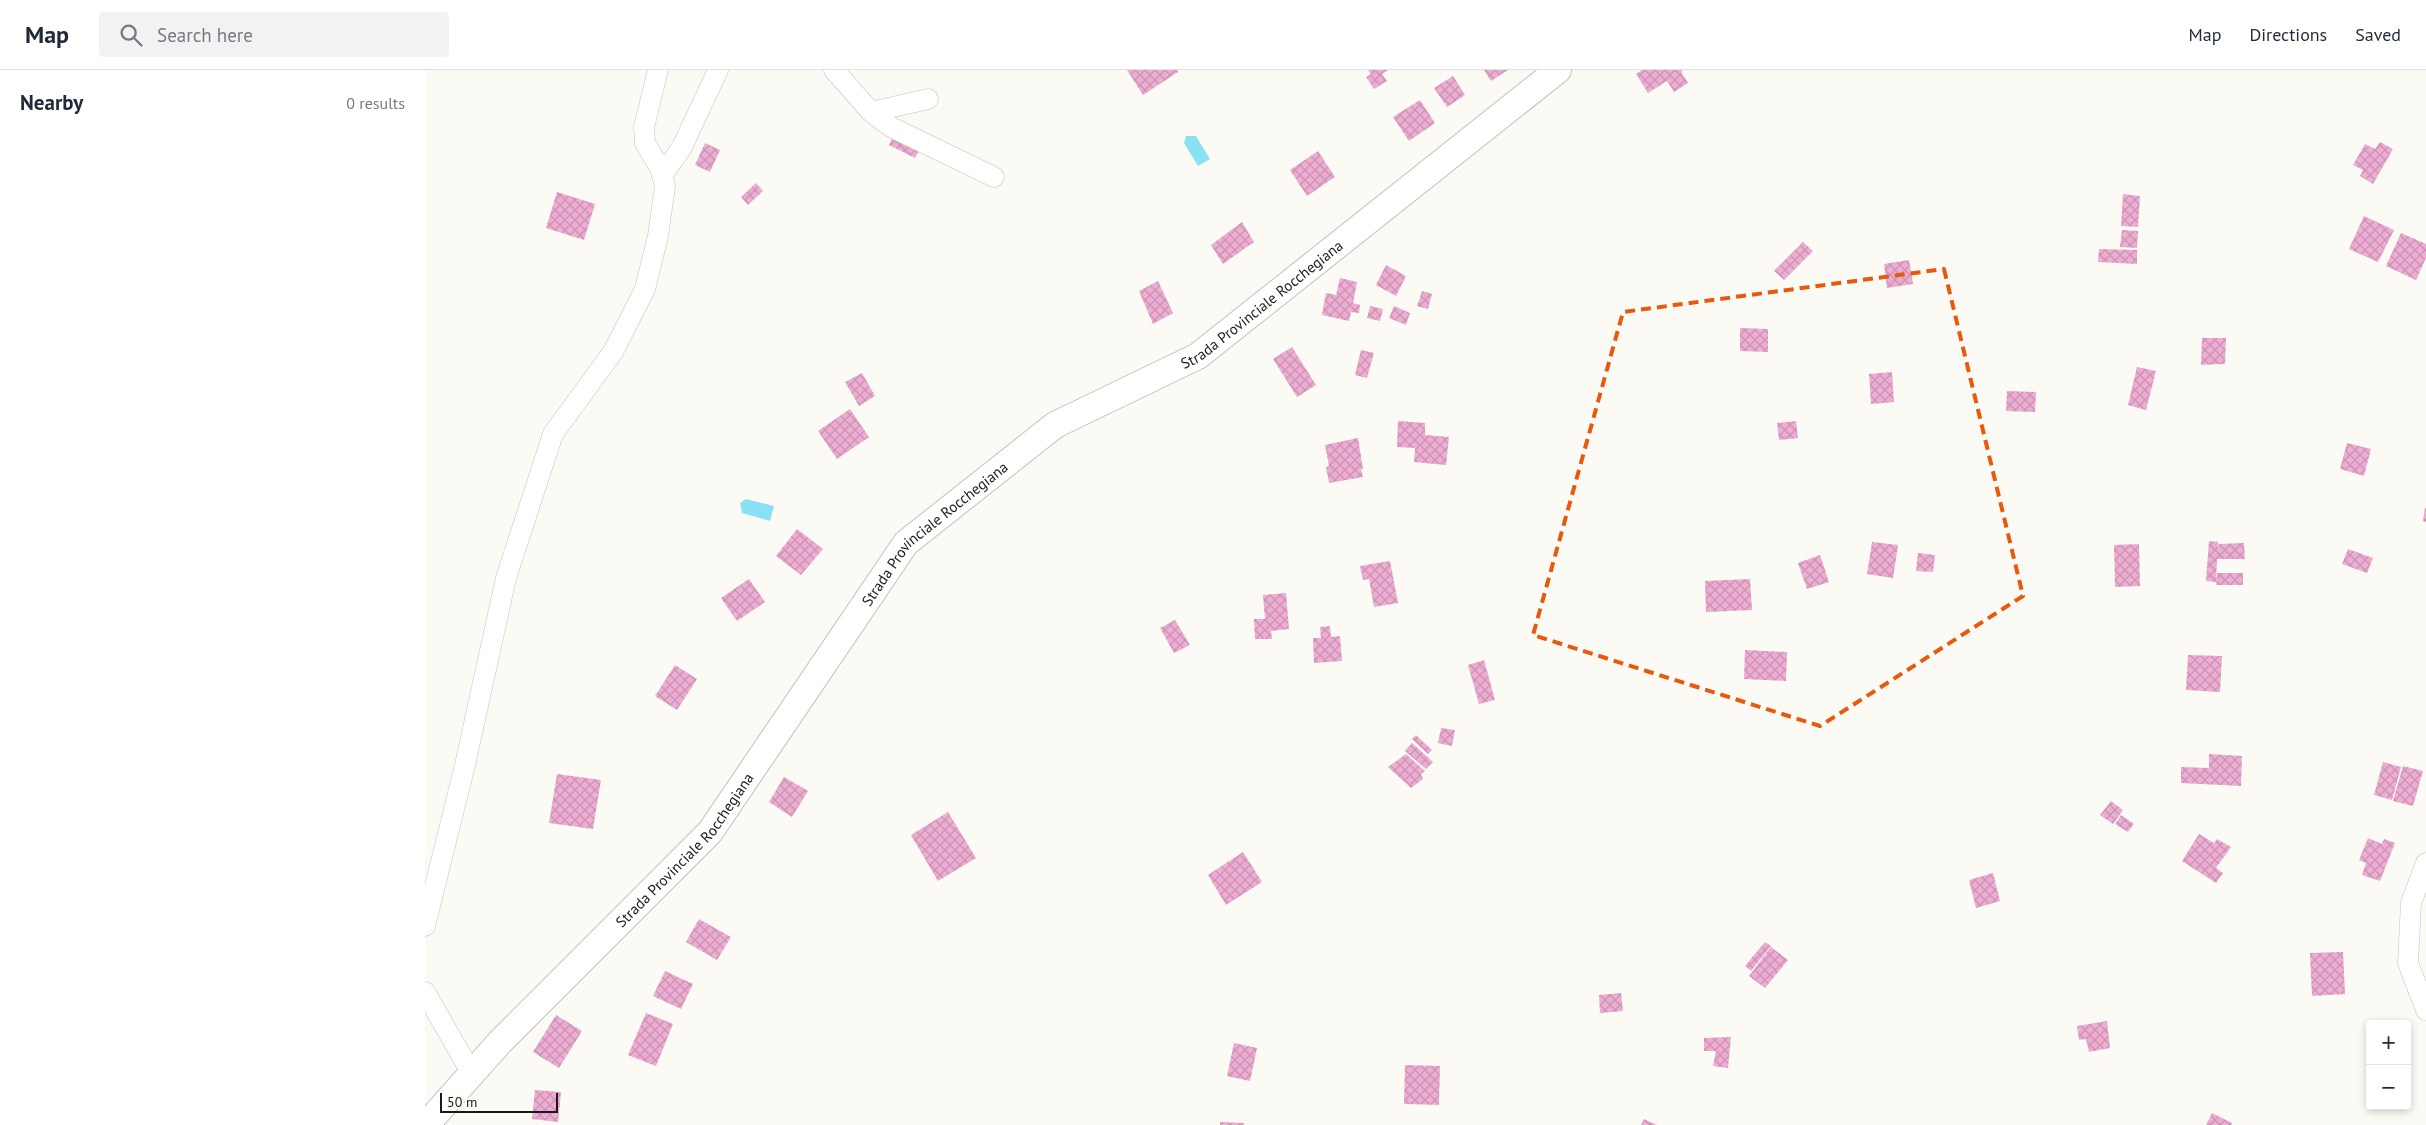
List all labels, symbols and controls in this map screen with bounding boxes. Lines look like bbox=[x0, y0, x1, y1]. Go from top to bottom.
search box bbox=[99, 12, 449, 57]
text: Map bbox=[25, 19, 69, 50]
icon: search bbox=[117, 21, 145, 49]
text: Search here bbox=[157, 23, 253, 47]
text: Map bbox=[2189, 23, 2221, 46]
text: Directions bbox=[2249, 23, 2327, 46]
text: Saved bbox=[2355, 23, 2401, 46]
text: Nearby bbox=[20, 89, 83, 116]
text: 0 results bbox=[346, 93, 405, 113]
street label: Strada Provinciale Rocchegiana bbox=[1177, 235, 1346, 373]
street label: Strada Provinciale Rocchegiana bbox=[857, 457, 1011, 609]
street label: Strada Provinciale Rocchegiana bbox=[611, 769, 757, 931]
map controls bbox=[2366, 1020, 2411, 1110]
button: + bbox=[2366, 1020, 2411, 1065]
button: − bbox=[2366, 1065, 2411, 1110]
scale bar bbox=[440, 1090, 557, 1113]
text: 50 m bbox=[447, 1093, 477, 1111]

